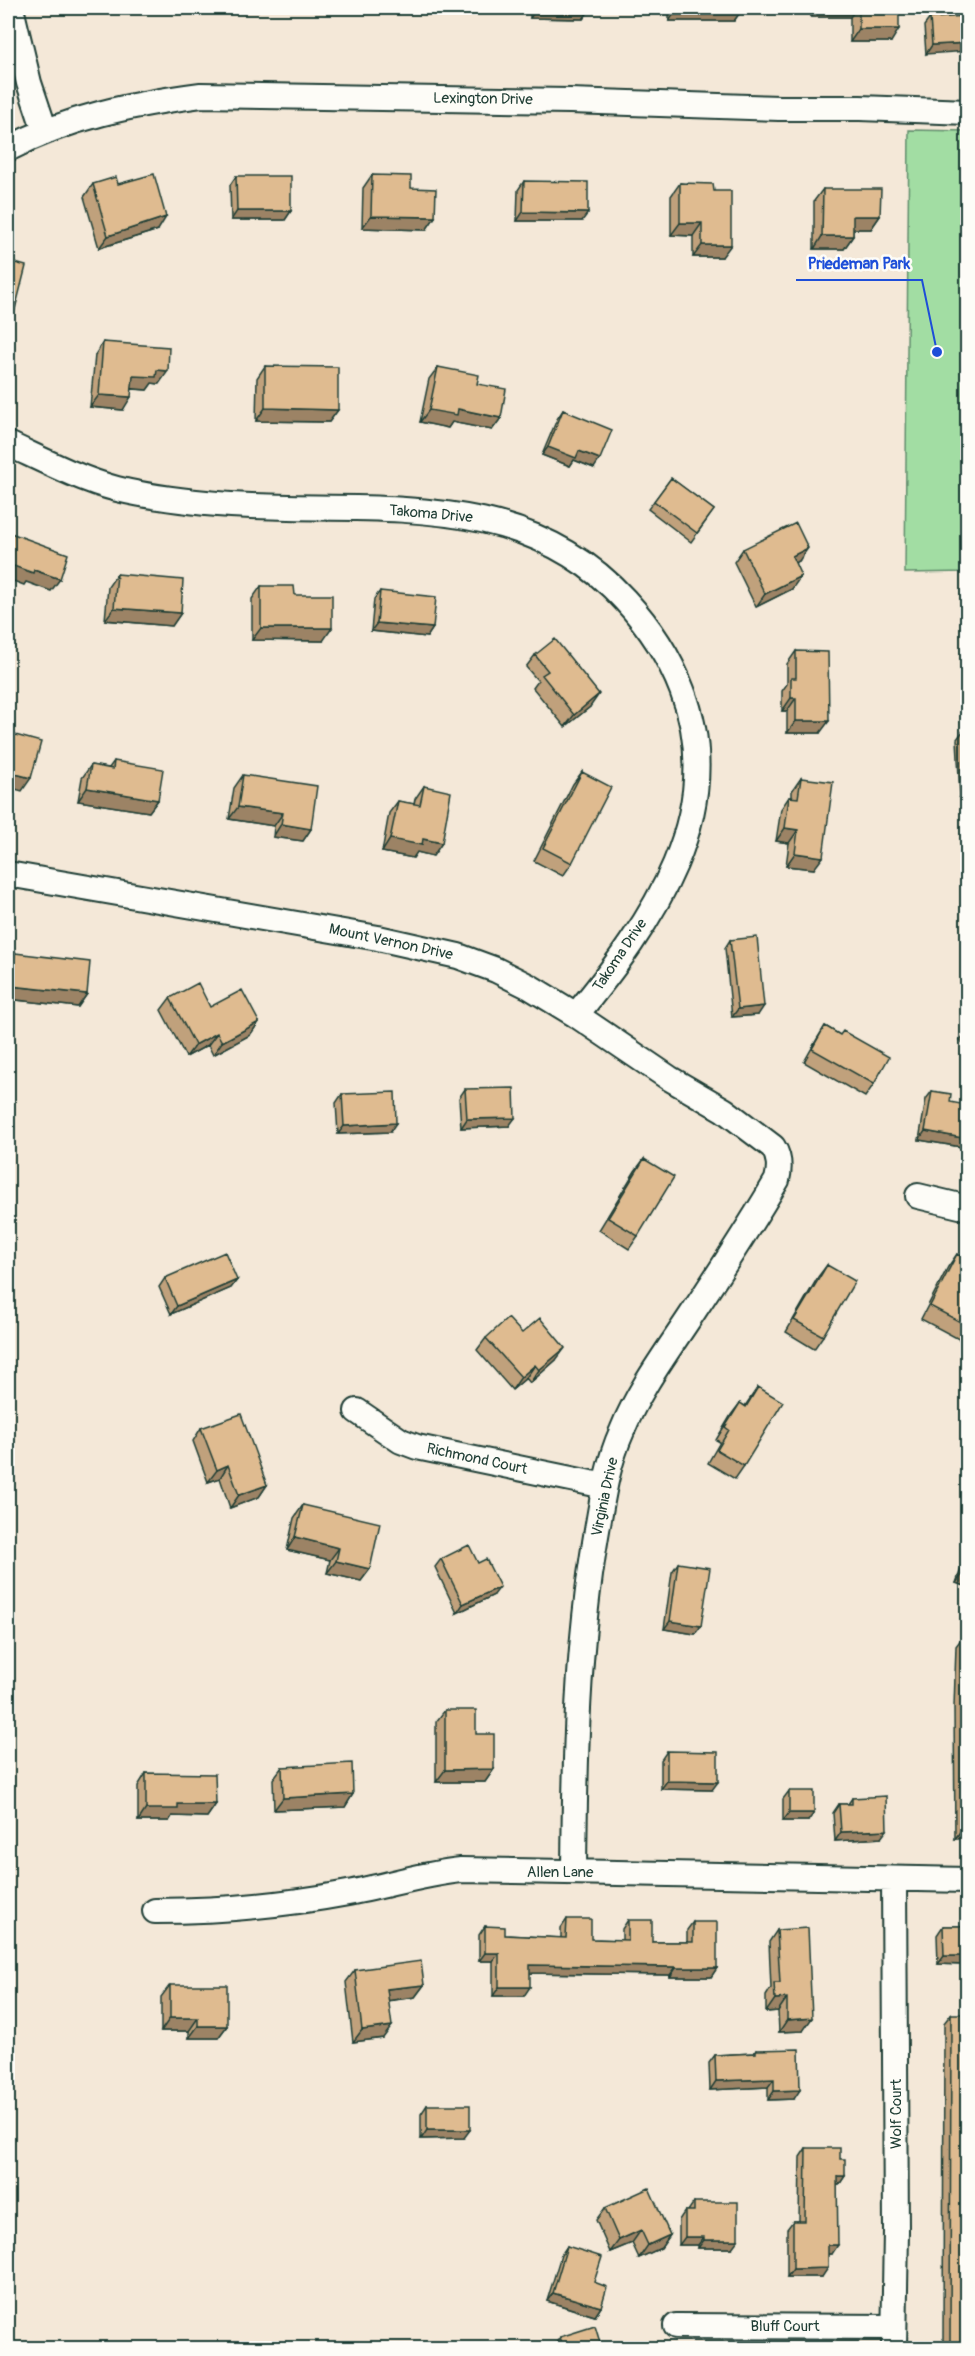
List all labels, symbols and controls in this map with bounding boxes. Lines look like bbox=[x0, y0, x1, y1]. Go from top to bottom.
street label: Lexington Drive bbox=[433, 89, 534, 109]
callout: Priedeman Park bbox=[796, 246, 922, 280]
text: Priedeman Park bbox=[808, 254, 911, 274]
street label: Takoma Drive bbox=[388, 501, 474, 527]
street label: Takoma Drive bbox=[589, 914, 652, 995]
street label: Mount Vernon Drive bbox=[327, 920, 455, 965]
street label: Richmond Court bbox=[425, 1439, 530, 1479]
street label: Virginia Drive bbox=[587, 1455, 623, 1538]
street label: Allen Lane bbox=[527, 1863, 594, 1882]
street label: Wolf Court bbox=[887, 2078, 906, 2149]
street label: Bluff Court bbox=[751, 2317, 820, 2336]

